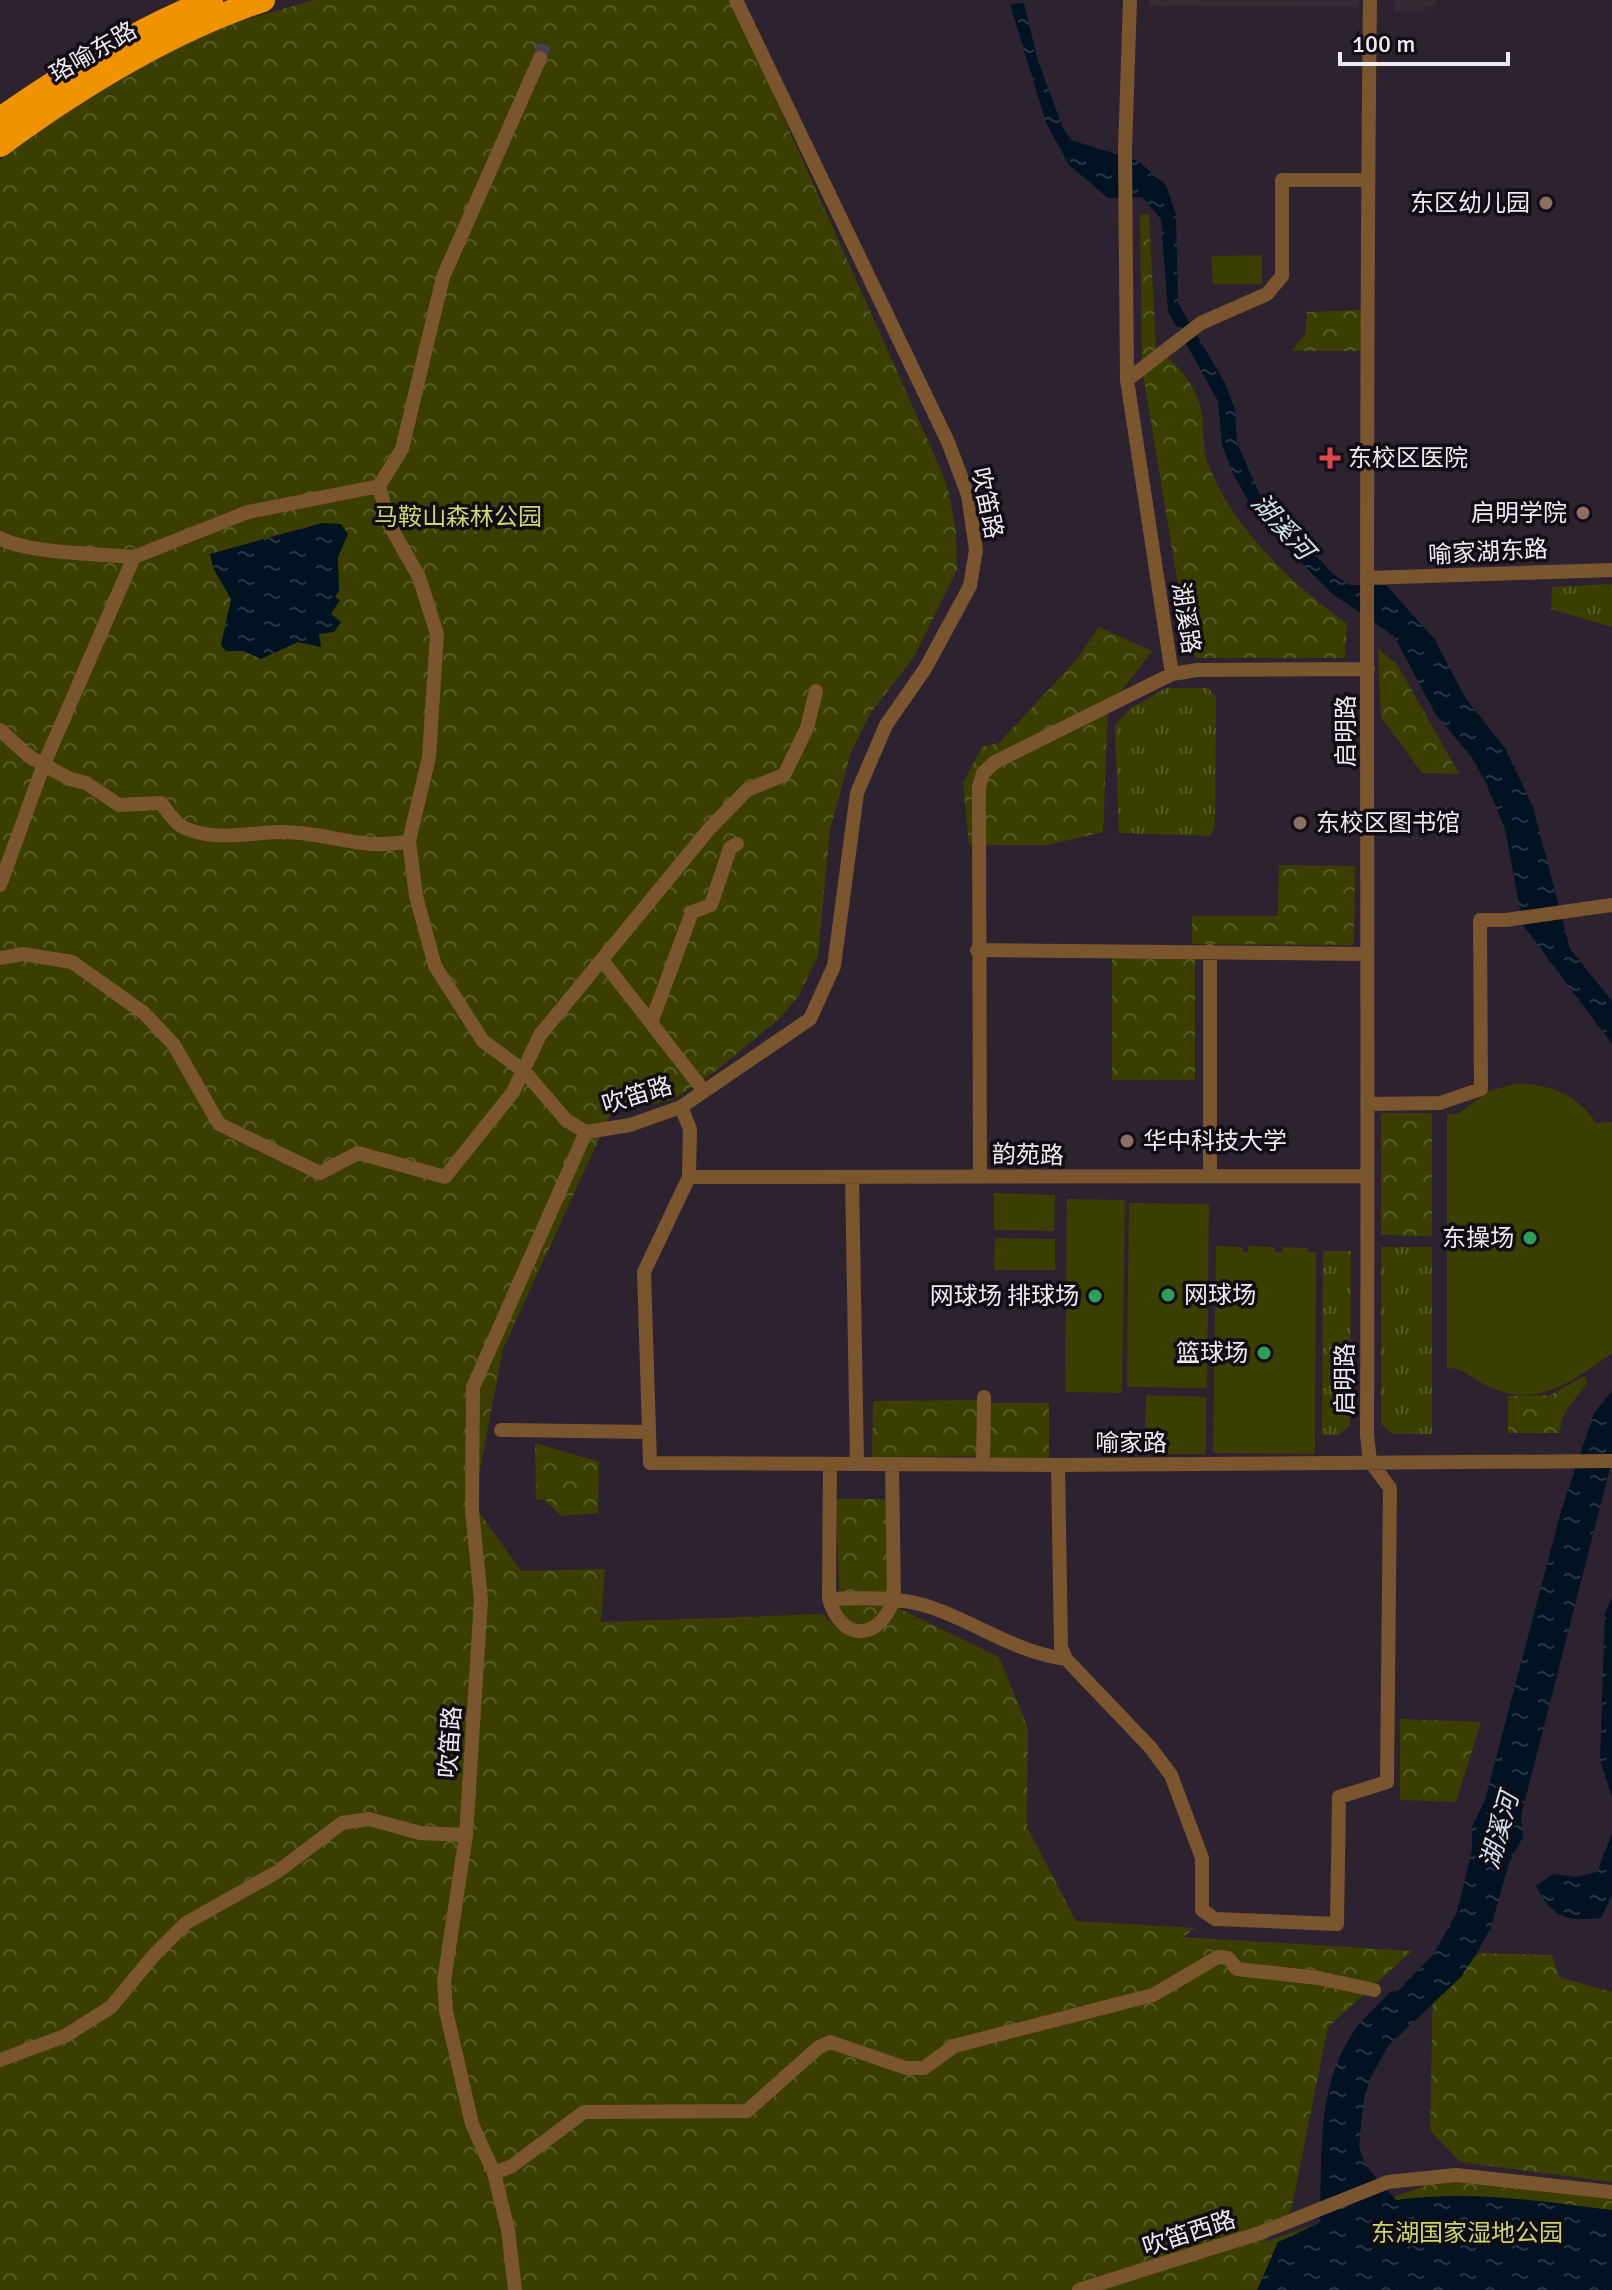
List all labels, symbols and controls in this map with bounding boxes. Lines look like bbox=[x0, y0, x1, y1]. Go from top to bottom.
street label: 珞喻东路 bbox=[44, 15, 142, 89]
scale bar bbox=[1340, 16, 1508, 66]
text: 100 m bbox=[1352, 29, 1415, 59]
place label: 东区幼儿园 bbox=[1410, 188, 1530, 218]
marker: 东区幼儿园 bbox=[1537, 194, 1555, 212]
place label: 东校区医院 bbox=[1348, 443, 1468, 473]
marker: 东校区医院 bbox=[1319, 447, 1341, 469]
street label: 吹笛路 bbox=[965, 465, 1009, 541]
water label: 湖溪河 bbox=[1244, 487, 1323, 570]
place label: 启明学院 bbox=[1471, 498, 1567, 528]
park label: 马鞍山森林公园 bbox=[374, 502, 542, 532]
marker: 启明学院 bbox=[1574, 504, 1592, 522]
street label: 喻家湖东路 bbox=[1427, 534, 1549, 570]
street label: 湖溪路 bbox=[1166, 580, 1206, 656]
street label: 启明路 bbox=[1331, 695, 1361, 767]
place label: 东校区图书馆 bbox=[1316, 808, 1460, 838]
marker: 东校区图书馆 bbox=[1291, 814, 1309, 832]
street label: 吹笛路 bbox=[598, 1070, 676, 1120]
place label: 华中科技大学 bbox=[1143, 1126, 1287, 1156]
marker: 华中科技大学 bbox=[1118, 1132, 1136, 1150]
street label: 韵苑路 bbox=[992, 1139, 1064, 1171]
place label: 东操场 bbox=[1442, 1223, 1514, 1253]
marker: 东操场 bbox=[1521, 1229, 1539, 1247]
place label: 网球场 bbox=[1184, 1280, 1256, 1310]
place label: 网球场 排球场 bbox=[930, 1281, 1079, 1311]
marker: 网球场 bbox=[1159, 1286, 1177, 1304]
marker: 网球场 排球场 bbox=[1086, 1287, 1104, 1305]
place label: 篮球场 bbox=[1176, 1338, 1248, 1368]
street label: 启明路 bbox=[1330, 1343, 1360, 1415]
marker: 篮球场 bbox=[1255, 1344, 1273, 1362]
street label: 喻家路 bbox=[1095, 1428, 1167, 1458]
street label: 吹笛路 bbox=[433, 1705, 467, 1779]
water label: 湖溪河 bbox=[1474, 1784, 1528, 1873]
street label: 吹笛西路 bbox=[1139, 2204, 1239, 2262]
park label: 东湖国家湿地公园 bbox=[1371, 2218, 1563, 2248]

